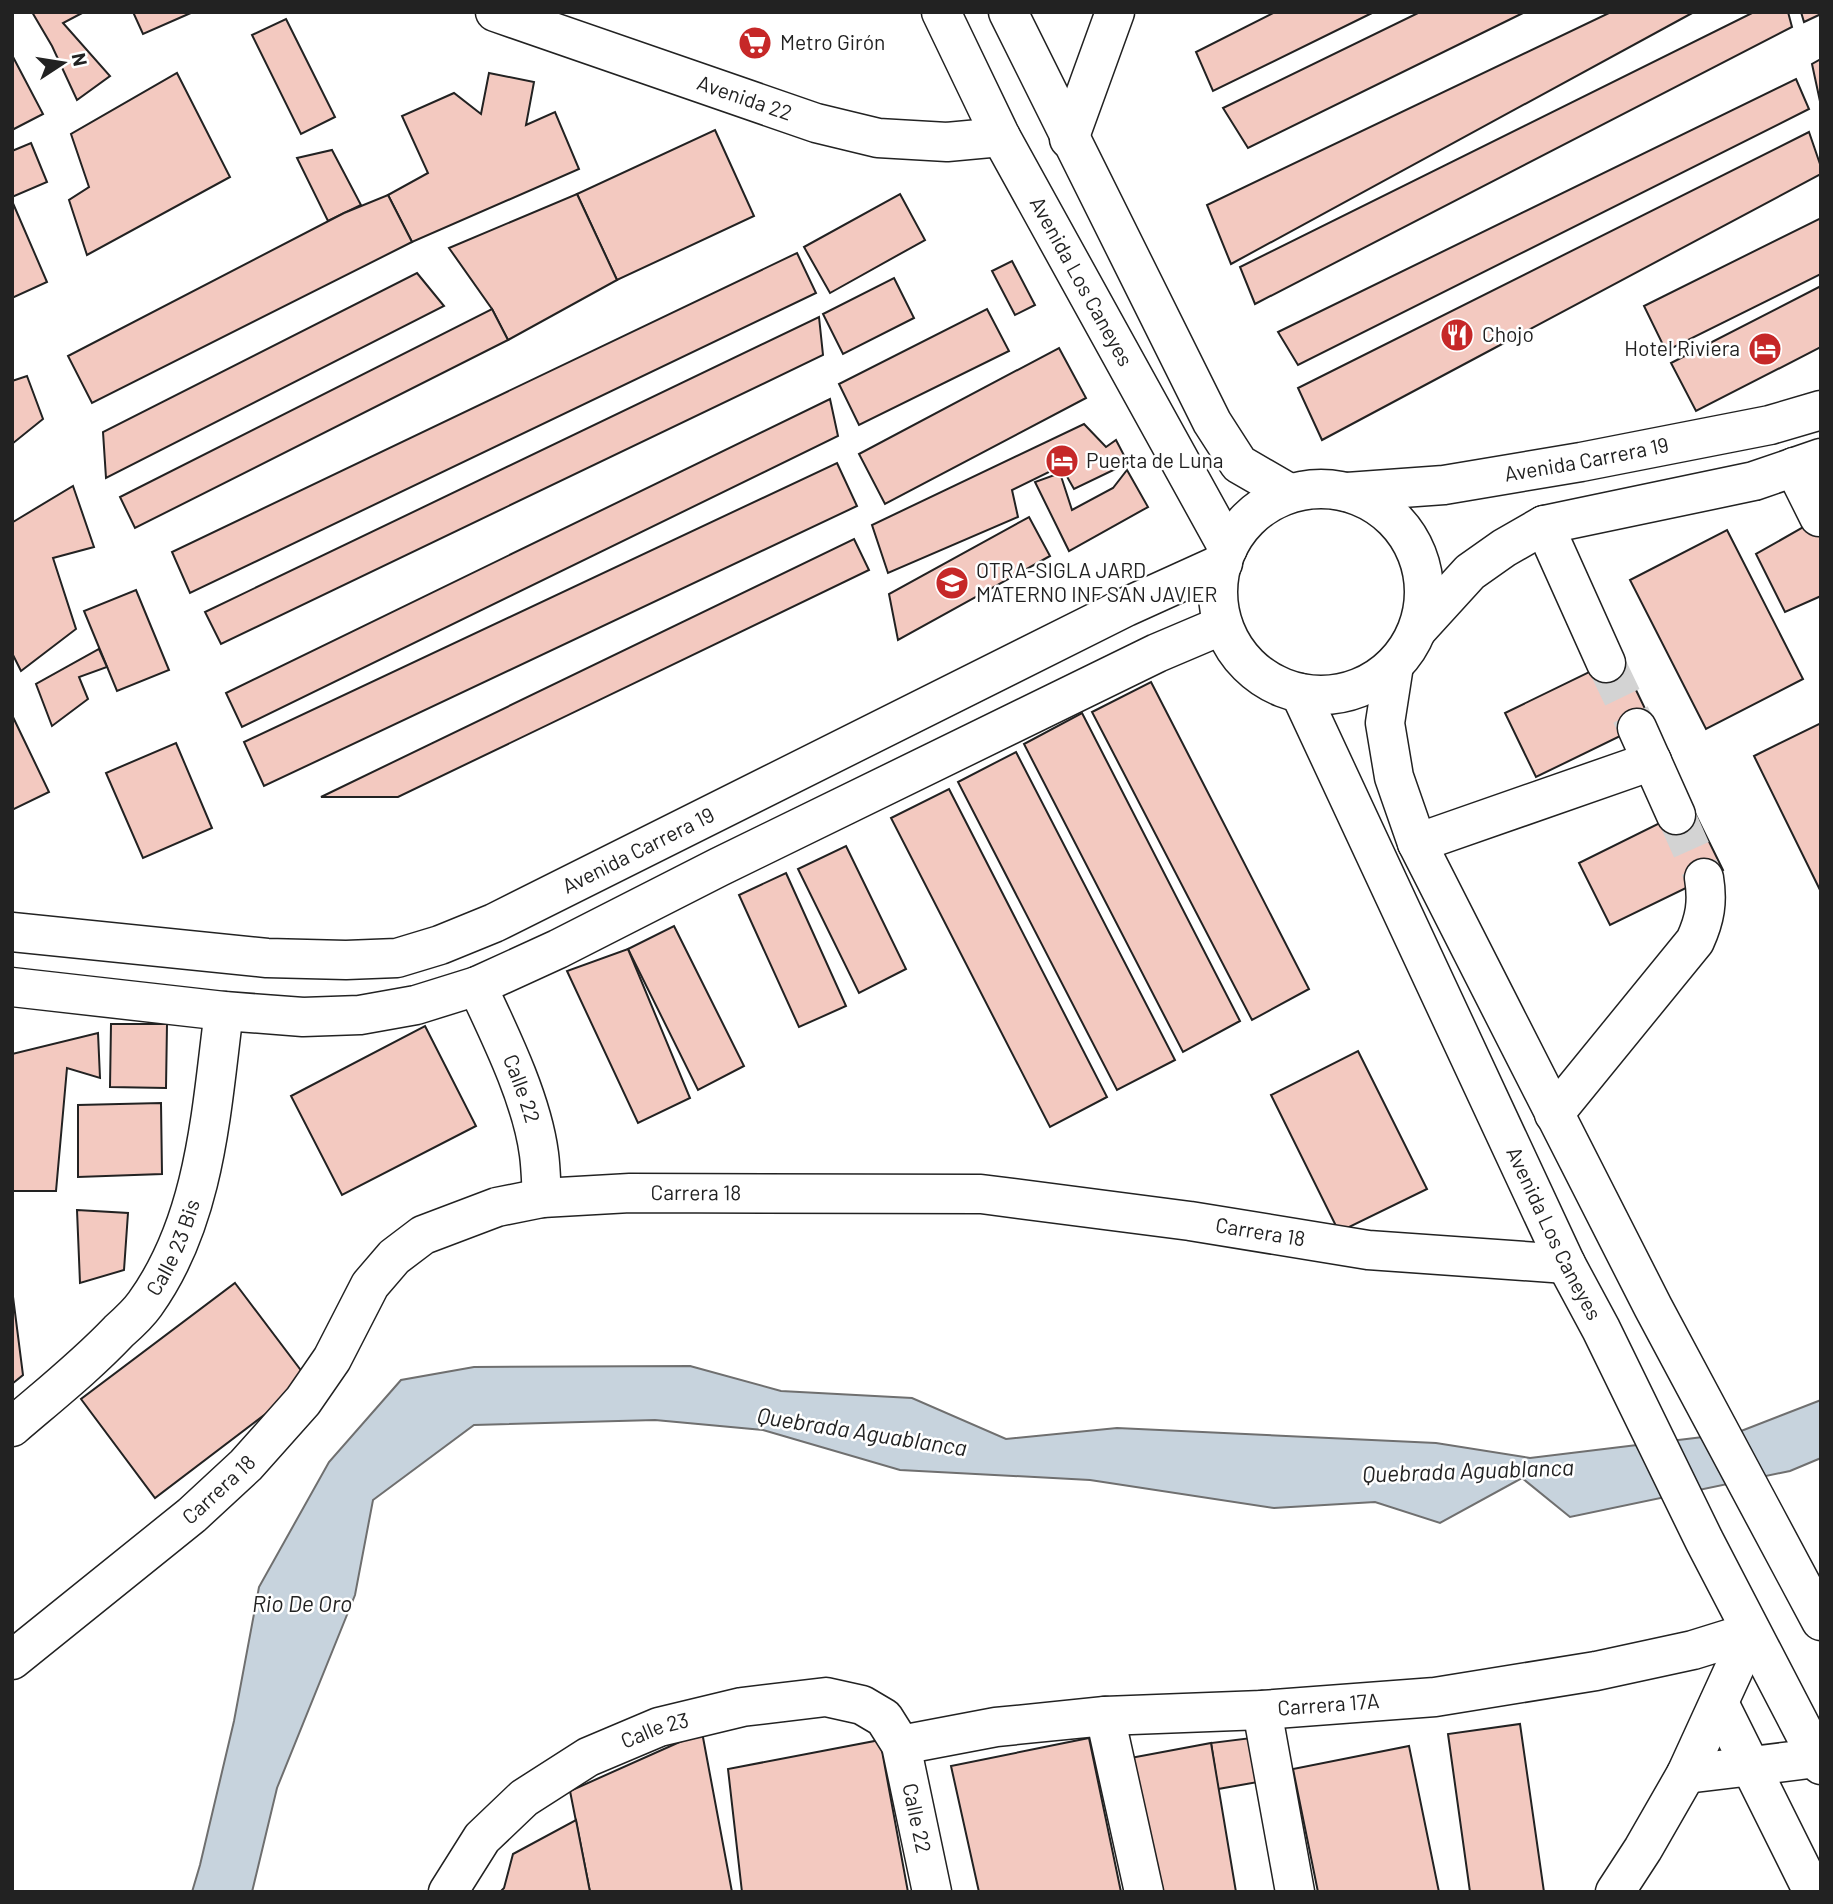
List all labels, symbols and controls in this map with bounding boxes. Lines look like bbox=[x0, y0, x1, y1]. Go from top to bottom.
supermarket icon: Metro Girón bbox=[736, 24, 774, 62]
north arrow bbox=[28, 28, 98, 98]
place label: Metro Girón bbox=[780, 29, 885, 54]
text: N bbox=[68, 51, 93, 68]
street label: Avenida 22 bbox=[694, 69, 796, 125]
street label: Avenida Los Caneyes bbox=[1025, 192, 1139, 370]
restaurant icon: Chojo bbox=[1438, 316, 1476, 354]
place label: Chojo bbox=[1482, 321, 1534, 346]
hotel icon: Hotel Riviera bbox=[1746, 330, 1784, 368]
place label: Hotel Riviera bbox=[1624, 335, 1740, 360]
street label: Avenida Carrera 19 bbox=[1502, 431, 1671, 486]
hotel icon: Puerta de Luna bbox=[1043, 442, 1081, 480]
place label: Puerta de Luna bbox=[1086, 447, 1224, 472]
place label: OTRA-SIGLA JARD MATERNO INF SAN JAVIER bbox=[976, 557, 1217, 606]
school or university icon: OTRA-SIGLA JARD MATERNO INF SAN JAVIER bbox=[933, 564, 971, 602]
street label: Avenida Carrera 19 bbox=[558, 801, 718, 898]
street label: Calle 22 bbox=[499, 1050, 546, 1125]
street label: Avenida Los Caneyes bbox=[1502, 1142, 1608, 1324]
street label: Carrera 18 bbox=[651, 1179, 741, 1204]
street label: Calle 23 Bis bbox=[140, 1196, 204, 1300]
street label: Carrera 18 bbox=[1214, 1211, 1307, 1251]
water label: Quebrada Aguablanca bbox=[755, 1401, 969, 1461]
street label: Carrera 18 bbox=[177, 1449, 260, 1529]
water label: Quebrada Aguablanca bbox=[1362, 1452, 1574, 1488]
water label: Rio De Oro bbox=[252, 1589, 352, 1617]
street label: Carrera 17A bbox=[1276, 1687, 1381, 1720]
street label: Calle 23 bbox=[617, 1706, 691, 1753]
street label: Calle 22 bbox=[898, 1781, 937, 1855]

